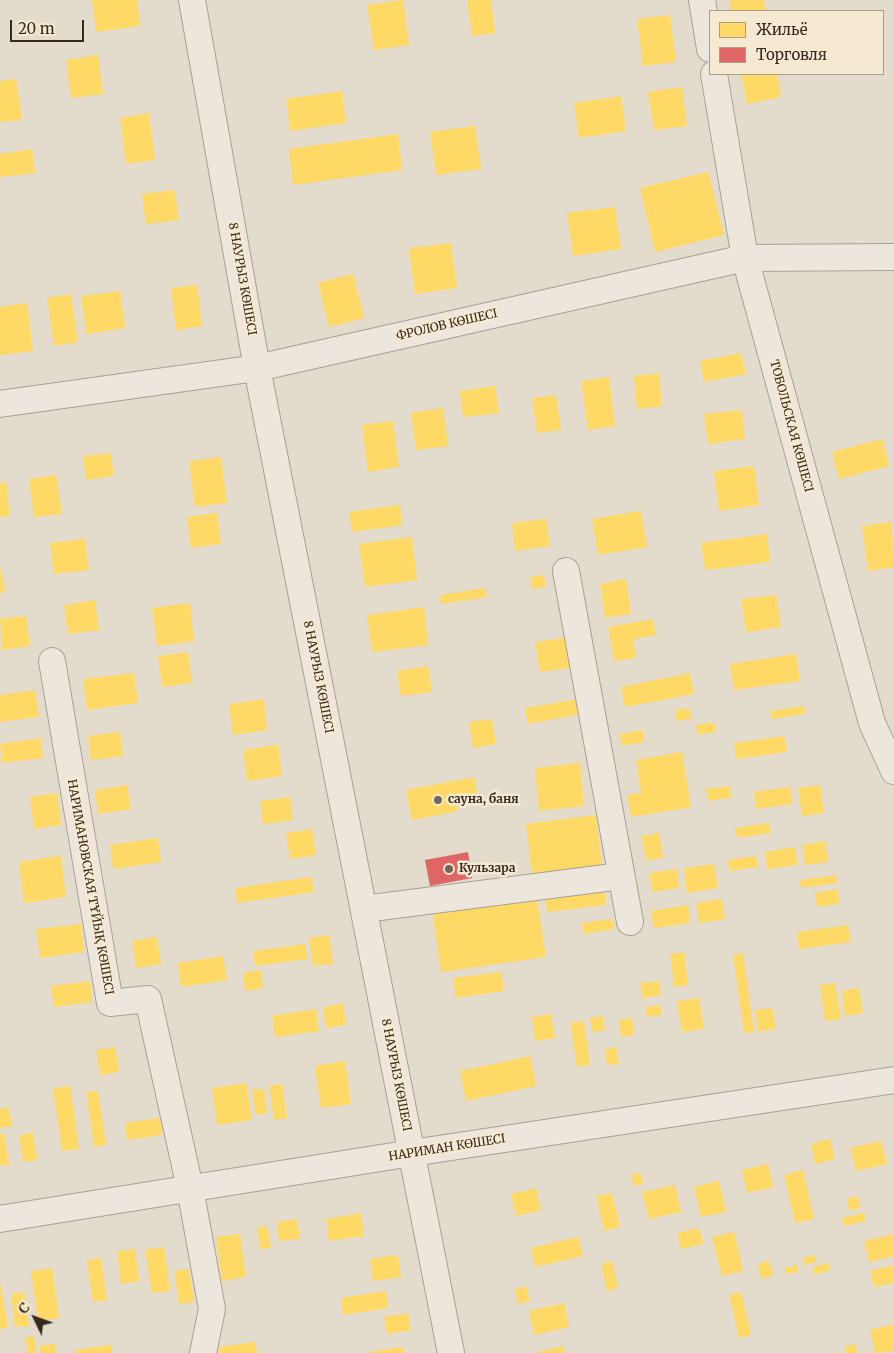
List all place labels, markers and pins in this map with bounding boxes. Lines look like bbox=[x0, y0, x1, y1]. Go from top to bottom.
place label: сауна, баня bbox=[448, 793, 519, 807]
marker: сауна, баня bbox=[432, 794, 444, 806]
place label: Кульзара bbox=[459, 862, 515, 876]
marker: Кульзара bbox=[443, 863, 455, 875]

